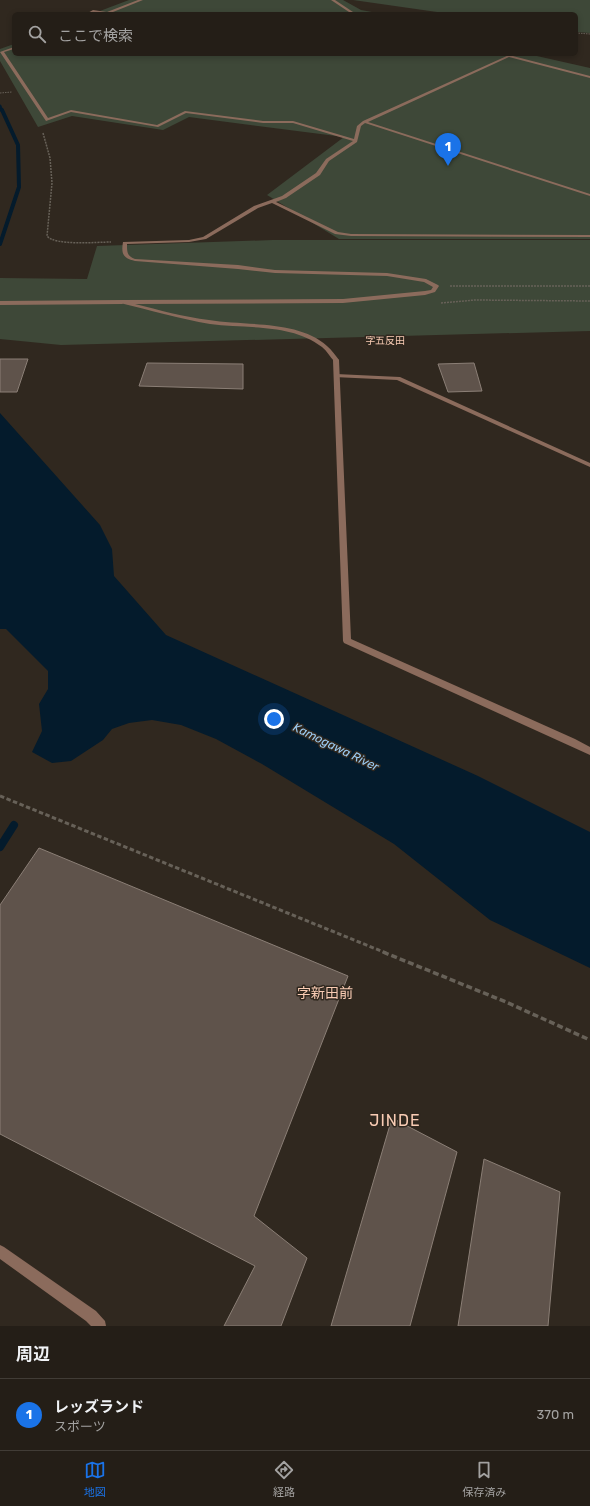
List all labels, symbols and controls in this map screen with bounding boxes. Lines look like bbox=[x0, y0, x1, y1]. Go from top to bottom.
search box bbox=[12, 12, 578, 56]
icon: search bbox=[26, 23, 48, 45]
text: ここで検索 bbox=[58, 27, 133, 45]
pin: 1 bbox=[435, 133, 461, 166]
district label: 字五反田 bbox=[365, 335, 405, 347]
your location bbox=[264, 709, 284, 729]
water label: Kamogawa River bbox=[291, 720, 382, 774]
district label: 字新田前 bbox=[297, 985, 353, 1002]
district label: JINDE bbox=[369, 1111, 421, 1130]
text: 周辺 bbox=[16, 1344, 50, 1364]
text: レッズランド bbox=[54, 1398, 144, 1416]
text: 1 bbox=[26, 1407, 32, 1422]
text: 370 m bbox=[537, 1407, 574, 1422]
text: スポーツ bbox=[54, 1419, 106, 1434]
tab: 地図 bbox=[84, 1459, 106, 1499]
tab: 経路 bbox=[273, 1459, 295, 1499]
tab: 保存済み bbox=[462, 1459, 506, 1499]

